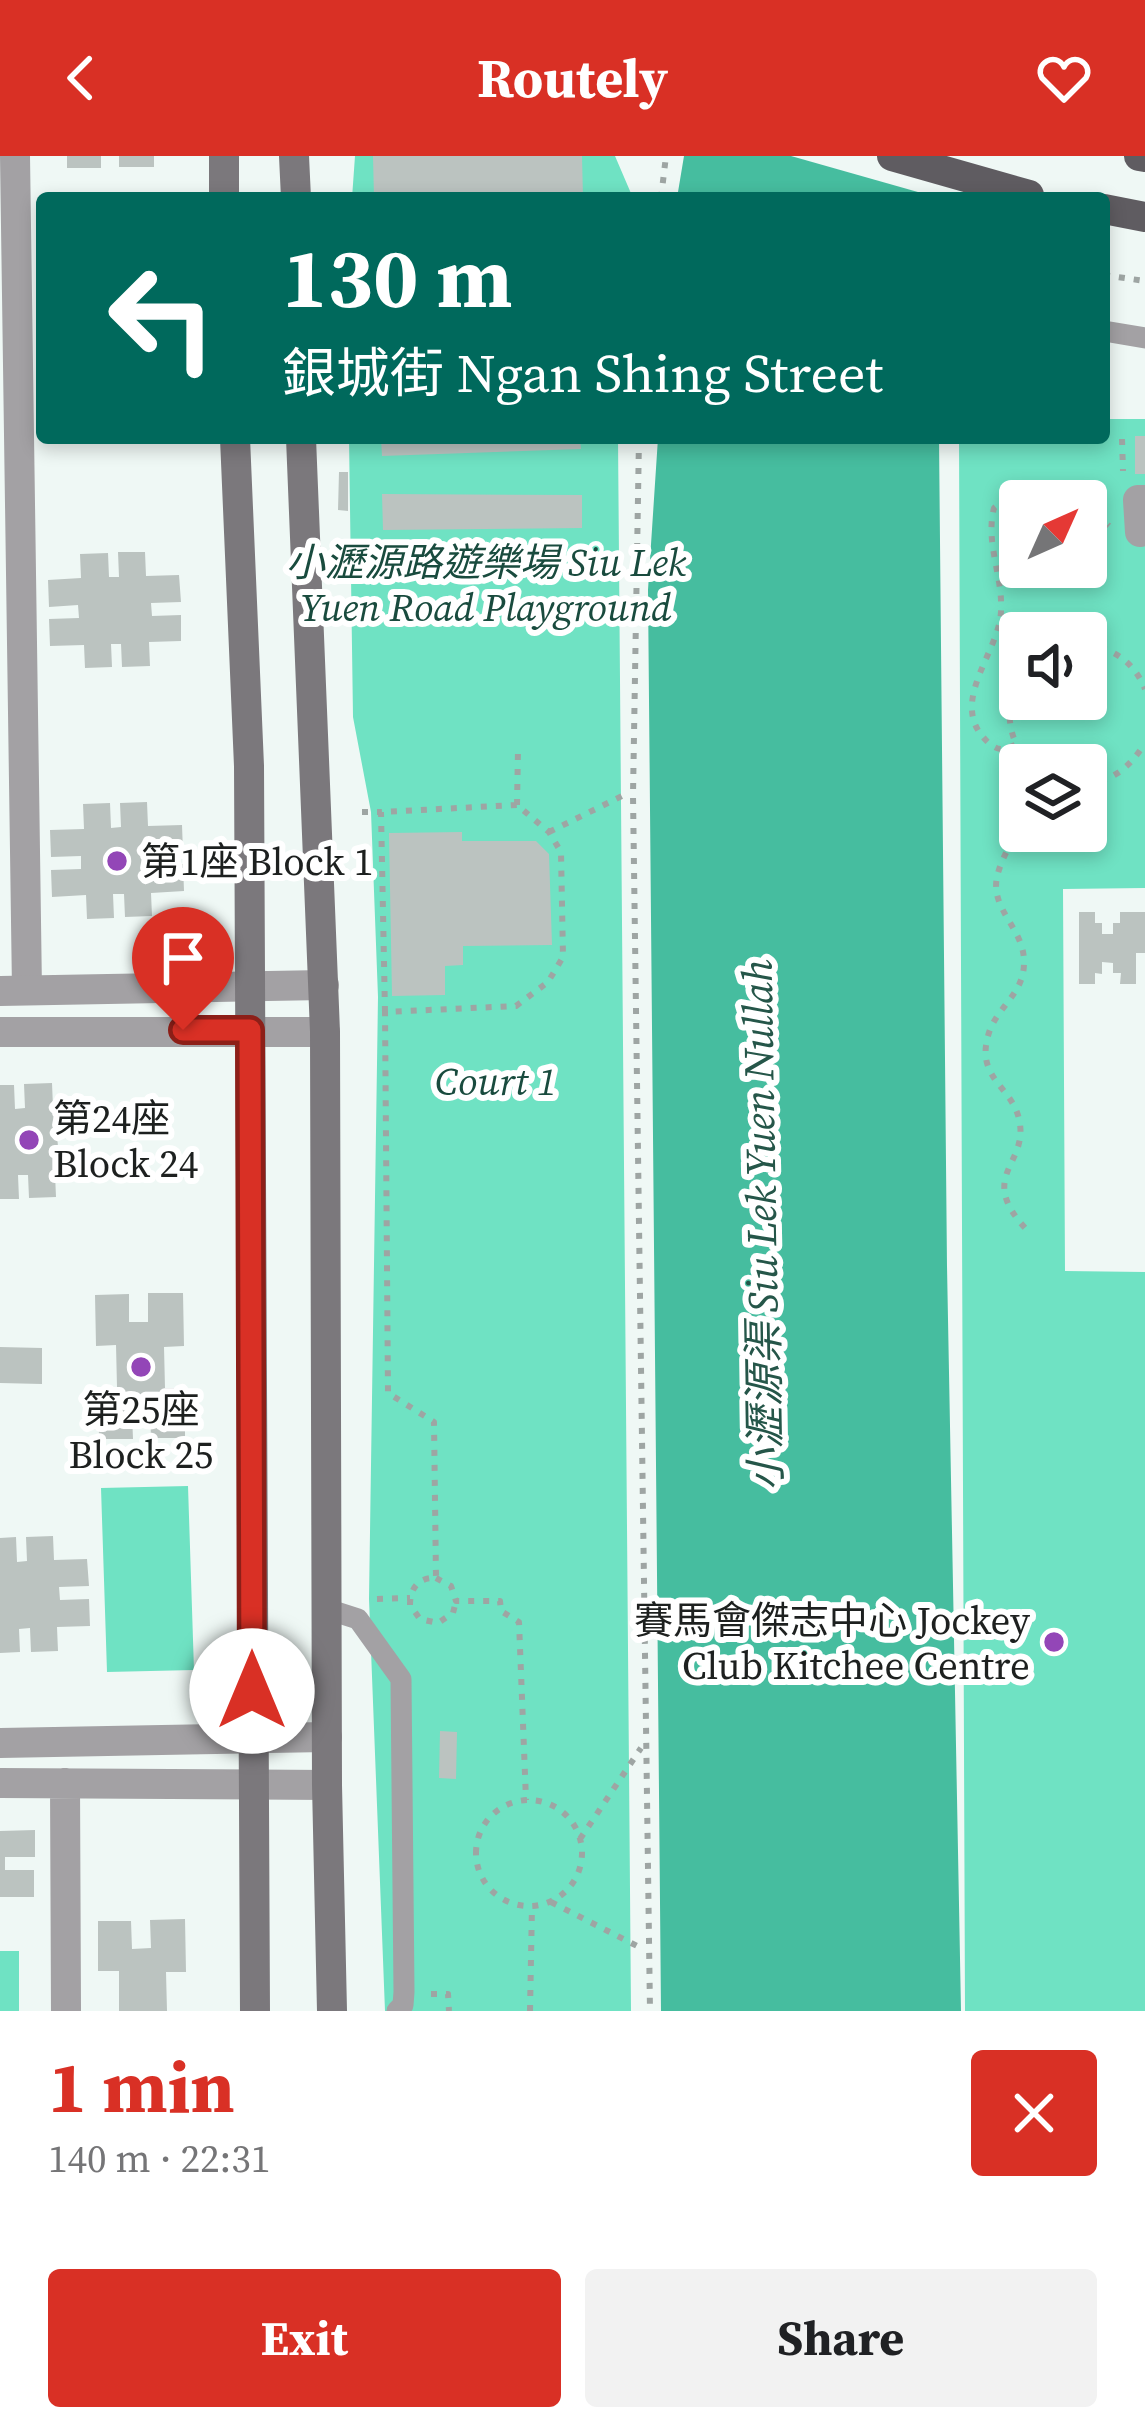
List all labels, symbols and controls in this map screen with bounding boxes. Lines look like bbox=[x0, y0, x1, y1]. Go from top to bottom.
text: Routely bbox=[477, 41, 668, 115]
icon: back bbox=[48, 45, 114, 111]
icon: heart bbox=[1031, 45, 1097, 111]
text: 130 m bbox=[282, 220, 513, 335]
icon: left bbox=[84, 240, 240, 396]
text: 銀城街 Ngan Shing Street bbox=[282, 336, 883, 410]
north arrow bbox=[999, 480, 1107, 588]
map controls bbox=[999, 480, 1107, 852]
park label: 小瀝源路遊樂場 Siu Lek Yuen Road Playground bbox=[286, 536, 687, 634]
button: sound bbox=[999, 612, 1107, 720]
button: layers bbox=[999, 744, 1107, 852]
place label: 第1座 Block 1 bbox=[141, 835, 373, 888]
marker: 第1座 Block 1 bbox=[104, 848, 130, 874]
pin bbox=[132, 907, 234, 1030]
icon: arrive bbox=[150, 925, 216, 991]
water label: 小瀝源渠 Siu Lek Yuen Nullah bbox=[727, 959, 795, 1491]
park label: Court 1 bbox=[435, 1055, 557, 1108]
place label: 第24座 Block 24 bbox=[53, 1092, 198, 1190]
marker: 第24座 Block 24 bbox=[16, 1127, 42, 1153]
marker: 第25座 Block 25 bbox=[128, 1354, 154, 1380]
place label: 第25座 Block 25 bbox=[68, 1383, 214, 1481]
place label: 賽馬會傑志中心 Jockey Club Kitchee Centre bbox=[634, 1594, 1030, 1692]
position arrow bbox=[189, 1628, 315, 1754]
marker: 賽馬會傑志中心 Jockey Club Kitchee Centre bbox=[1041, 1629, 1067, 1655]
text: 1 min bbox=[48, 2037, 235, 2136]
button: close bbox=[971, 2050, 1097, 2176]
text: 140 m · 22:31 bbox=[48, 2132, 270, 2185]
button: Exit bbox=[48, 2269, 561, 2407]
button: Share bbox=[585, 2269, 1097, 2407]

